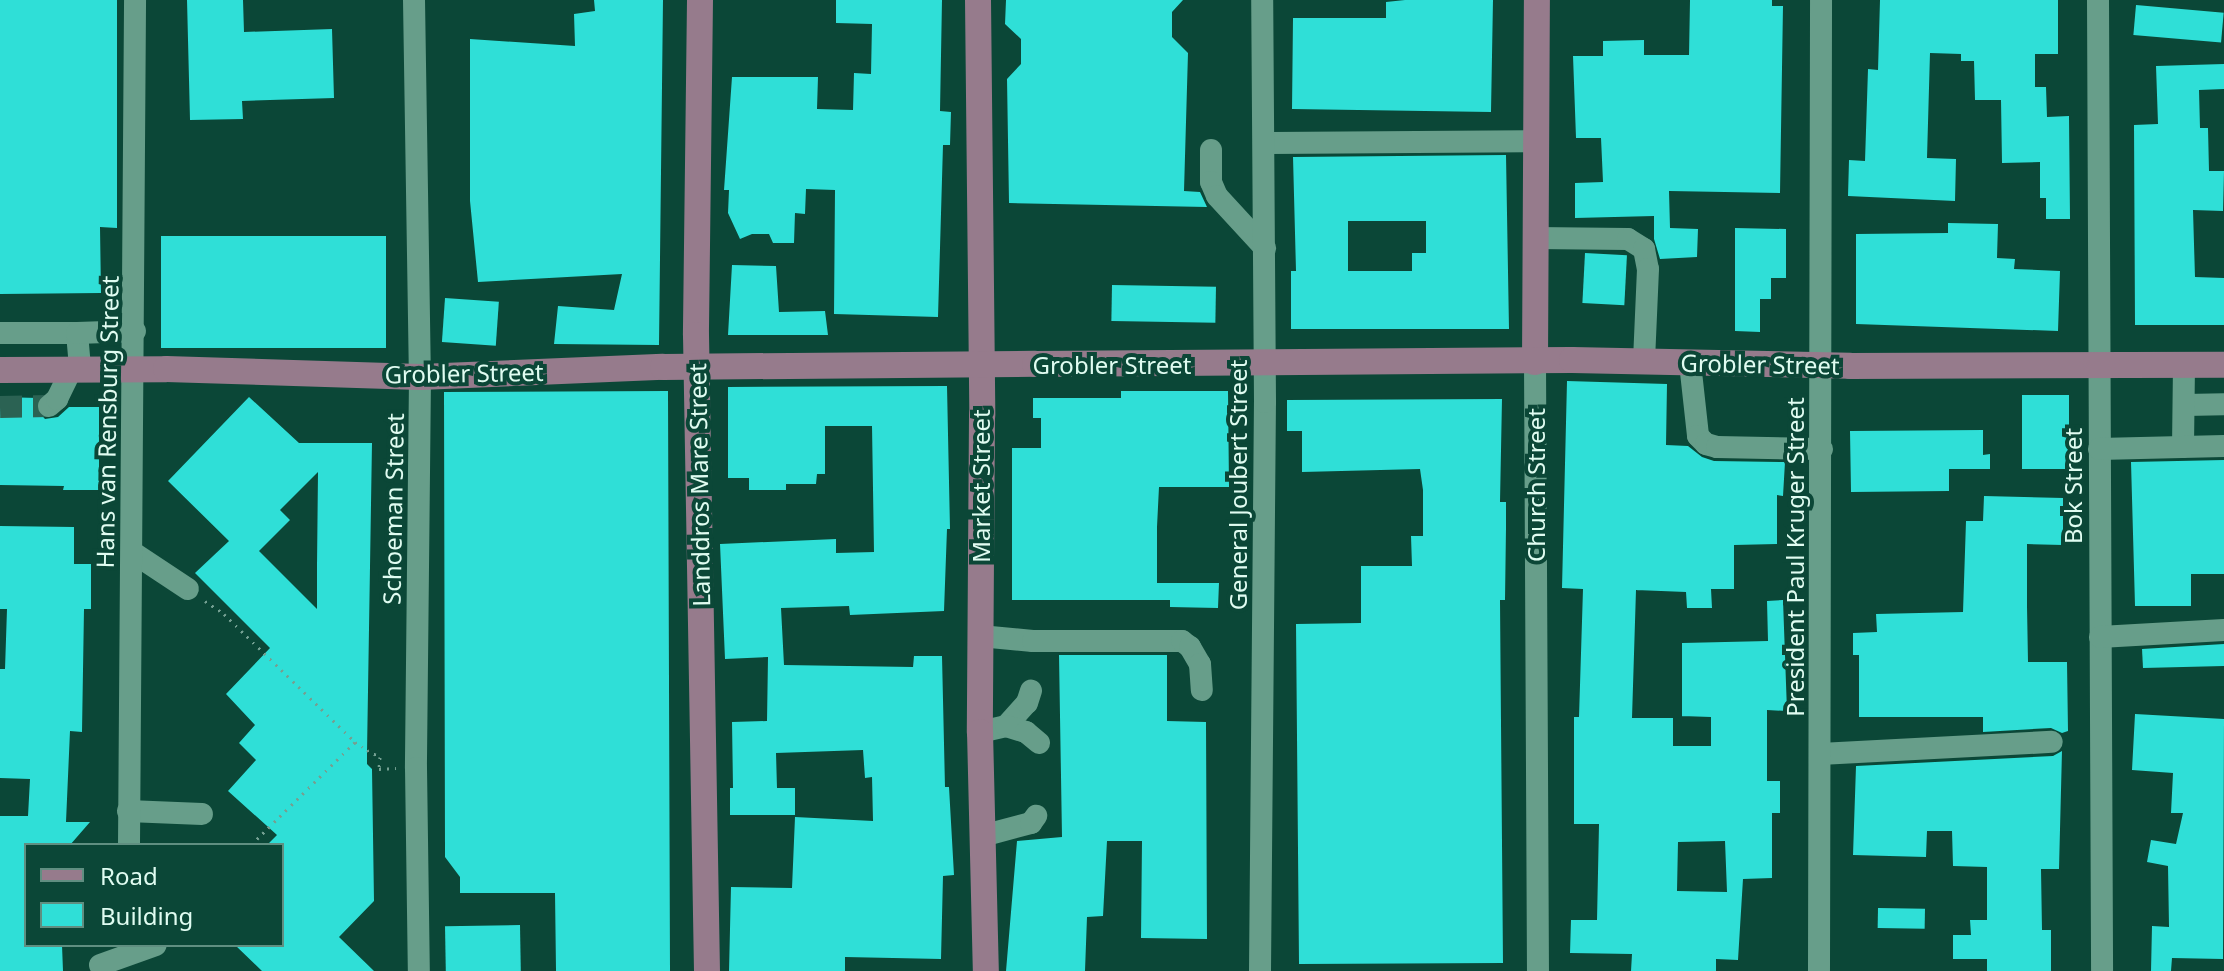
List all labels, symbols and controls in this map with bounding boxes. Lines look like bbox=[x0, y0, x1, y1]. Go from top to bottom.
street label: Hans van Rensburg Street bbox=[90, 275, 124, 569]
street label: Grobler Street bbox=[1680, 348, 1840, 380]
street label: Grobler Street bbox=[1032, 351, 1192, 379]
street label: Grobler Street bbox=[384, 357, 544, 389]
street label: General Joubert Street bbox=[1224, 360, 1252, 610]
street label: Landdros Mare Street bbox=[682, 363, 716, 607]
street label: President Paul Kruger Street bbox=[1781, 397, 1809, 717]
street label: Church Street bbox=[1522, 408, 1550, 562]
street label: Market Street bbox=[967, 409, 995, 563]
street label: Schoeman Street bbox=[377, 413, 409, 605]
street label: Bok Street bbox=[2059, 428, 2087, 544]
legend bbox=[24, 843, 284, 947]
text: Road bbox=[100, 859, 158, 892]
text: Building bbox=[100, 899, 193, 932]

